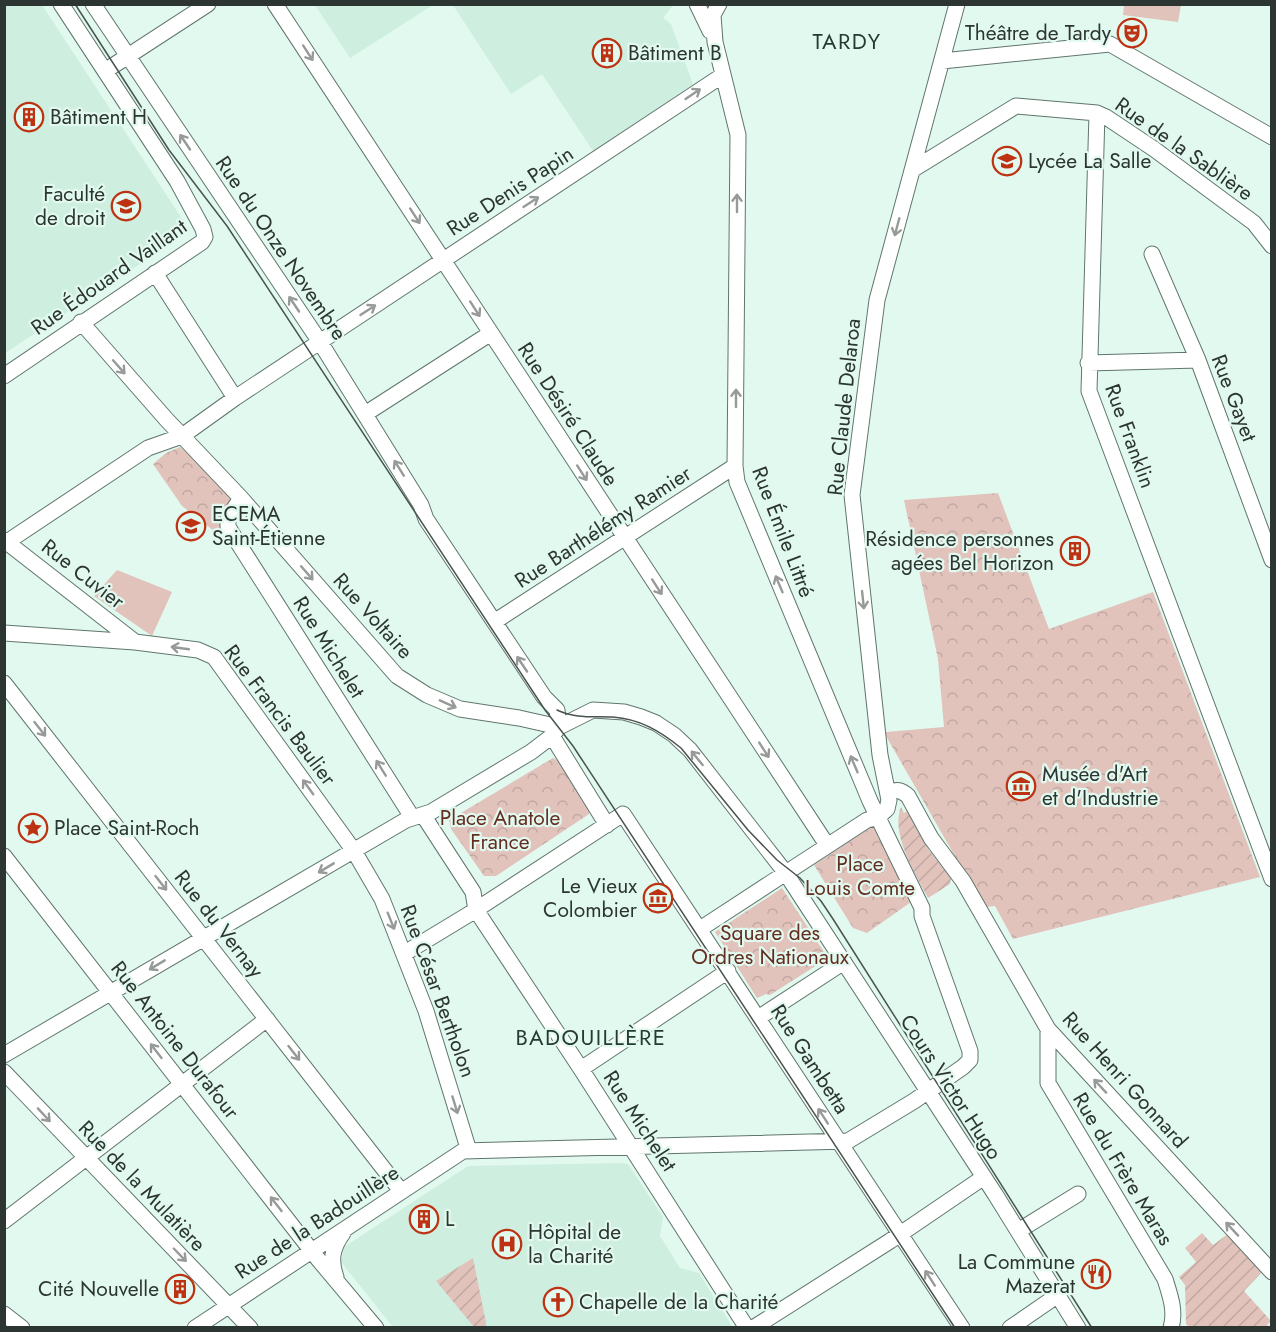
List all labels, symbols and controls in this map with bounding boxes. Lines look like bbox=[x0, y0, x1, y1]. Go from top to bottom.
theatre icon: Théâtre de Tardy bbox=[1116, 17, 1148, 49]
place label: Théâtre de Tardy bbox=[965, 18, 1112, 48]
district label: TARDY bbox=[812, 25, 882, 57]
building icon: Bâtiment B bbox=[591, 37, 623, 69]
place label: Bâtiment B bbox=[628, 38, 722, 68]
one-way arrow bbox=[301, 45, 314, 62]
one-way arrow bbox=[685, 88, 702, 101]
street label: Rue de la Sablière bbox=[1109, 90, 1259, 208]
building icon: Bâtiment H bbox=[13, 101, 45, 133]
place label: Bâtiment H bbox=[50, 102, 147, 132]
one-way arrow bbox=[179, 134, 191, 151]
street label: Rue Denis Papin bbox=[441, 139, 579, 243]
school or university icon: Lycée La Salle bbox=[991, 145, 1023, 177]
place label: Lycée La Salle bbox=[1028, 146, 1151, 176]
street label: Rue du Onze Novembre bbox=[208, 150, 354, 346]
place label: Faculté de droit bbox=[35, 179, 105, 233]
school or university icon: Faculté de droit bbox=[110, 190, 142, 222]
one-way arrow bbox=[731, 193, 743, 213]
one-way arrow bbox=[522, 196, 539, 208]
one-way arrow bbox=[408, 208, 421, 225]
street label: Rue Édouard Vaillant bbox=[25, 212, 193, 342]
one-way arrow bbox=[890, 217, 902, 236]
one-way arrow bbox=[288, 296, 300, 312]
one-way arrow bbox=[469, 301, 482, 318]
one-way arrow bbox=[360, 304, 376, 316]
street label: Rue Claude Delaroa bbox=[820, 317, 868, 497]
street label: Rue Désiré Claude bbox=[510, 336, 626, 492]
street label: Rue Gayet bbox=[1204, 350, 1264, 446]
one-way arrow bbox=[112, 359, 126, 374]
street label: Rue Franklin bbox=[1097, 380, 1163, 492]
one-way arrow bbox=[730, 388, 741, 408]
street label: Rue Barthélémy Ramier bbox=[509, 458, 698, 595]
one-way arrow bbox=[392, 460, 404, 477]
street label: Rue Émile Littré bbox=[744, 462, 822, 602]
one-way arrow bbox=[576, 464, 588, 480]
place label: ECEMA Saint-Étienne bbox=[212, 499, 325, 553]
school or university icon: ECEMA Saint-Étienne bbox=[175, 510, 207, 542]
place label: Résidence personnes agées Bel Horizon bbox=[865, 524, 1054, 578]
street label: Rue Cuvier bbox=[35, 532, 131, 616]
building icon: Résidence personnes agées Bel Horizon bbox=[1059, 535, 1091, 567]
one-way arrow bbox=[300, 565, 314, 580]
street label: Rue Voltaire bbox=[326, 566, 420, 666]
one-way arrow bbox=[773, 576, 784, 594]
one-way arrow bbox=[651, 578, 663, 595]
one-way arrow bbox=[858, 589, 869, 609]
street label: Rue Michelet bbox=[286, 590, 372, 704]
street label: Rue Francis Baulier bbox=[217, 638, 344, 792]
one-way arrow bbox=[171, 642, 191, 653]
one-way arrow bbox=[516, 656, 528, 672]
one-way arrow bbox=[438, 699, 456, 710]
one-way arrow bbox=[34, 721, 47, 737]
one-way arrow bbox=[758, 741, 770, 757]
one-way arrow bbox=[690, 750, 703, 766]
one-way arrow bbox=[848, 756, 859, 774]
place label: Musée d'Art et d'Industrie bbox=[1042, 759, 1158, 813]
one-way arrow bbox=[375, 760, 387, 777]
museum icon: Musée d'Art et d'Industrie bbox=[1005, 770, 1037, 802]
one-way arrow bbox=[301, 779, 314, 795]
park label: Place Anatole France bbox=[440, 803, 561, 857]
place icon: Place Saint-Roch bbox=[17, 812, 49, 844]
place label: Place Saint-Roch bbox=[54, 813, 199, 843]
park label: Place Louis Comte bbox=[805, 849, 915, 903]
one-way arrow bbox=[318, 863, 335, 875]
street label: Rue du Vernay bbox=[167, 864, 271, 985]
place label: Le Vieux Colombier bbox=[543, 871, 638, 925]
one-way arrow bbox=[154, 875, 167, 891]
museum icon: Le Vieux Colombier bbox=[642, 882, 674, 914]
street label: Rue César Bertholon bbox=[393, 900, 483, 1082]
one-way arrow bbox=[386, 911, 397, 930]
park label: Square des Ordres Nationaux bbox=[691, 918, 849, 972]
street label: Rue Antoine Durafour bbox=[104, 955, 247, 1126]
one-way arrow bbox=[149, 960, 166, 972]
street label: Rue Gambetta bbox=[763, 998, 857, 1120]
street label: Rue Henri Gonnard bbox=[1055, 1005, 1195, 1155]
street label: Cours Victor Hugo bbox=[893, 1009, 1009, 1165]
district label: BADOUILLÈRE bbox=[516, 1021, 666, 1053]
one-way arrow bbox=[150, 1043, 163, 1059]
one-way arrow bbox=[287, 1045, 300, 1061]
street label: Rue Michelet bbox=[596, 1065, 684, 1177]
one-way arrow bbox=[1093, 1078, 1107, 1093]
street label: Rue du Frère Maras bbox=[1065, 1087, 1181, 1251]
one-way arrow bbox=[450, 1095, 461, 1114]
one-way arrow bbox=[37, 1107, 51, 1122]
one-way arrow bbox=[817, 1108, 829, 1124]
street label: Rue de la Mulatière bbox=[71, 1114, 213, 1258]
street label: Rue de la Badouillère bbox=[229, 1158, 405, 1286]
one-way arrow bbox=[270, 1197, 283, 1213]
building icon: L bbox=[408, 1203, 440, 1235]
place label: L bbox=[445, 1204, 455, 1234]
place label: Hôpital de la Charité bbox=[528, 1217, 621, 1271]
one-way arrow bbox=[1225, 1222, 1239, 1237]
hospital icon: Hôpital de la Charité bbox=[491, 1228, 523, 1260]
place label: La Commune Mazerat bbox=[958, 1247, 1075, 1301]
one-way arrow bbox=[172, 1248, 187, 1263]
restaurant icon: La Commune Mazerat bbox=[1080, 1258, 1112, 1290]
one-way arrow bbox=[924, 1270, 937, 1287]
building icon: Cité Nouvelle bbox=[164, 1273, 196, 1305]
place label: Cité Nouvelle bbox=[38, 1274, 159, 1304]
church icon: Chapelle de la Charité bbox=[542, 1286, 574, 1318]
place label: Chapelle de la Charité bbox=[579, 1287, 779, 1317]

